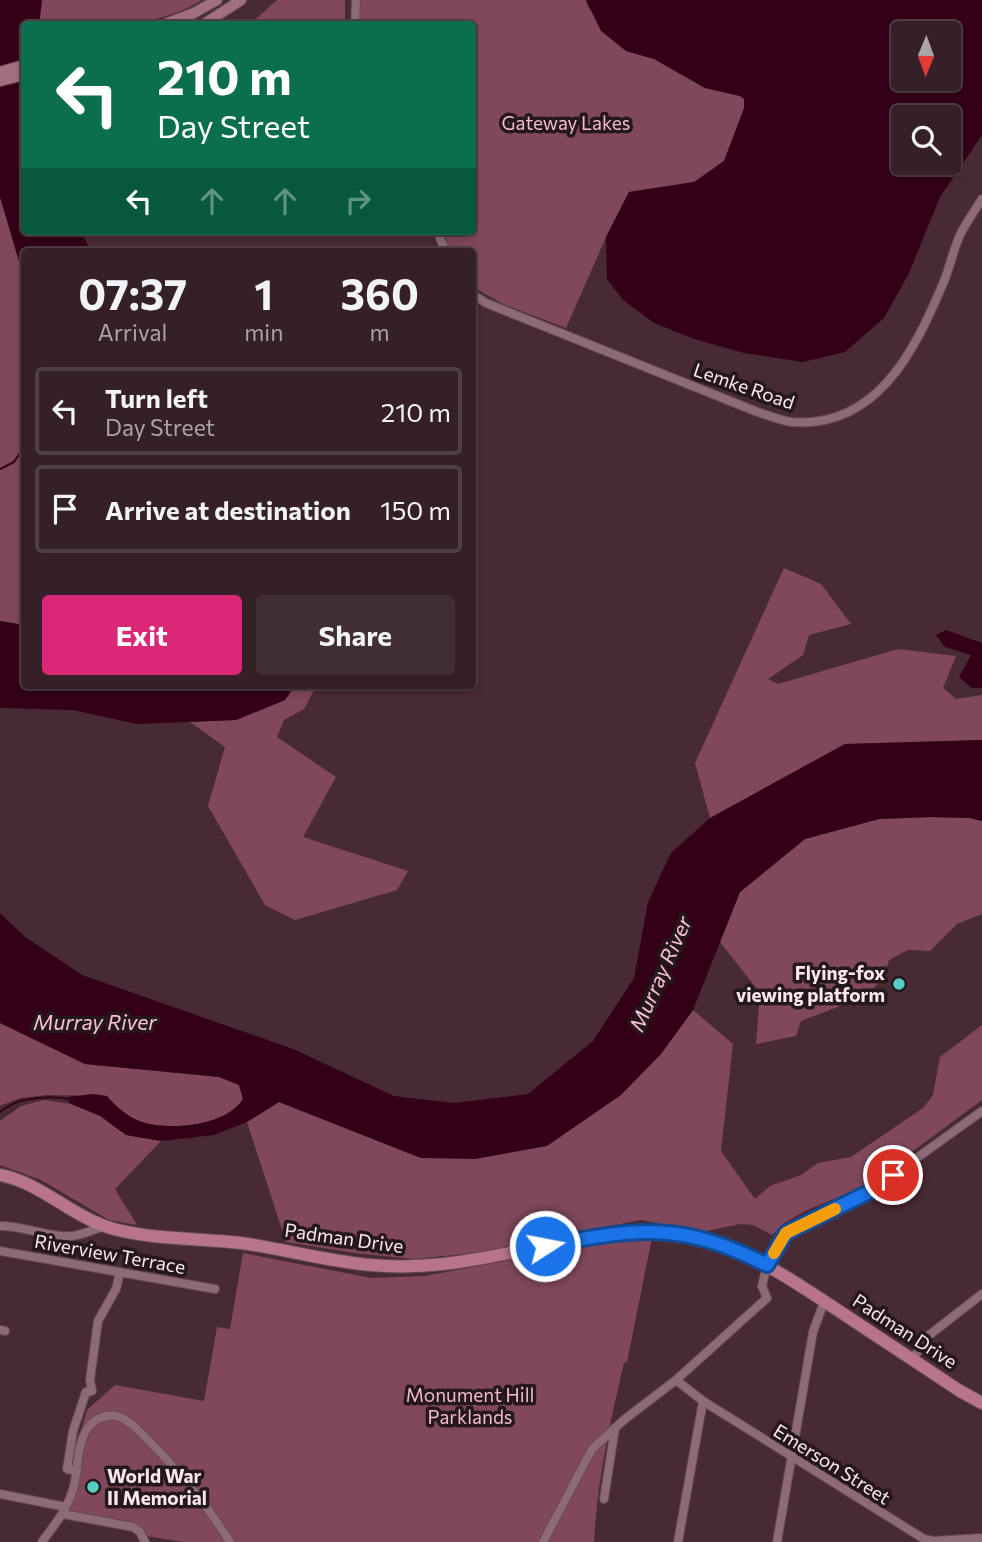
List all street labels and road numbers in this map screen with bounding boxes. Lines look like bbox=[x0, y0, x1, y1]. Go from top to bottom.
street label: Lemke Road bbox=[691, 358, 798, 414]
street label: Padman Drive bbox=[283, 1218, 405, 1257]
street label: Riverview Terrace bbox=[33, 1229, 187, 1278]
street label: Padman Drive bbox=[849, 1288, 962, 1373]
street label: Emerson Street bbox=[770, 1418, 895, 1509]

